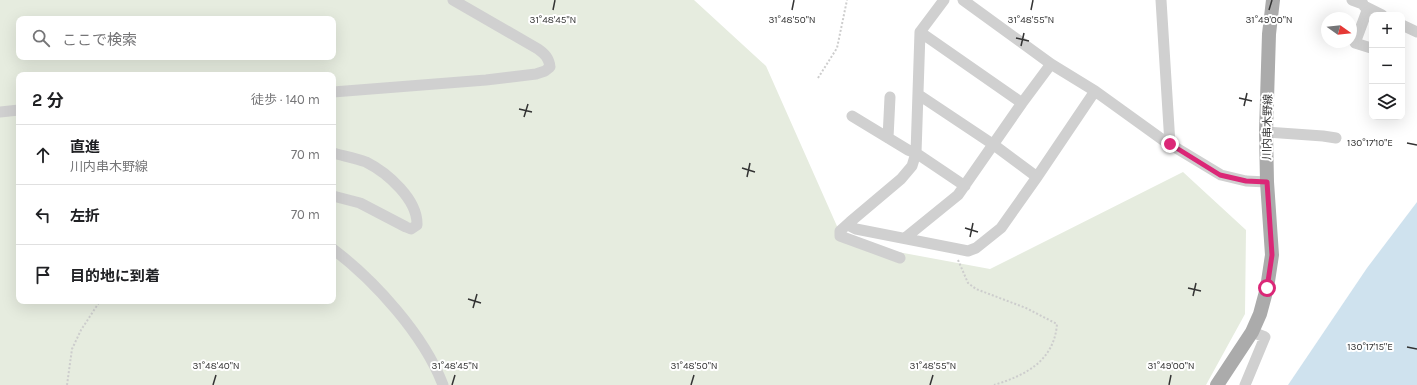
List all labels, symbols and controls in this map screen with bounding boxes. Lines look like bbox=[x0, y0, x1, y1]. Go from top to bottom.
north arrow bbox=[1321, 12, 1357, 48]
map controls bbox=[1369, 12, 1405, 120]
button: + bbox=[1369, 12, 1405, 48]
text: 31°48'45"N bbox=[530, 14, 576, 26]
text: 31°48'50"N bbox=[768, 14, 816, 26]
text: 31°48'55"N bbox=[1008, 14, 1054, 26]
text: 31°49'00"N bbox=[1245, 14, 1293, 26]
search box bbox=[16, 16, 336, 60]
icon: search bbox=[30, 27, 52, 49]
text: ここで検索 bbox=[62, 31, 137, 49]
button: − bbox=[1369, 48, 1405, 84]
button: layers bbox=[1369, 84, 1405, 120]
text: 2 分 bbox=[32, 90, 64, 110]
text: 徒歩 · 140 m bbox=[251, 92, 320, 107]
street label: 川内串木野線 bbox=[1260, 94, 1275, 160]
route end bbox=[1161, 135, 1179, 153]
text: 130°17'10"E bbox=[1347, 137, 1393, 149]
text: 直進 bbox=[70, 138, 100, 156]
icon: ahead bbox=[32, 144, 54, 166]
text: 70 m bbox=[291, 147, 320, 162]
text: 川内串木野線 bbox=[70, 159, 148, 174]
icon: left bbox=[32, 204, 54, 226]
text: 左折 bbox=[70, 207, 100, 225]
text: 70 m bbox=[291, 207, 320, 222]
icon: arrive bbox=[32, 264, 54, 286]
text: 目的地に到着 bbox=[70, 267, 160, 285]
route start bbox=[1258, 279, 1276, 297]
text: 130°17'15"E bbox=[1347, 341, 1393, 353]
text: 31°48'40"N bbox=[192, 360, 240, 372]
text: 31°48'45"N bbox=[432, 360, 478, 372]
text: 31°48'50"N bbox=[670, 360, 718, 372]
text: 31°48'55"N bbox=[910, 360, 956, 372]
text: 31°49'00"N bbox=[1147, 360, 1195, 372]

